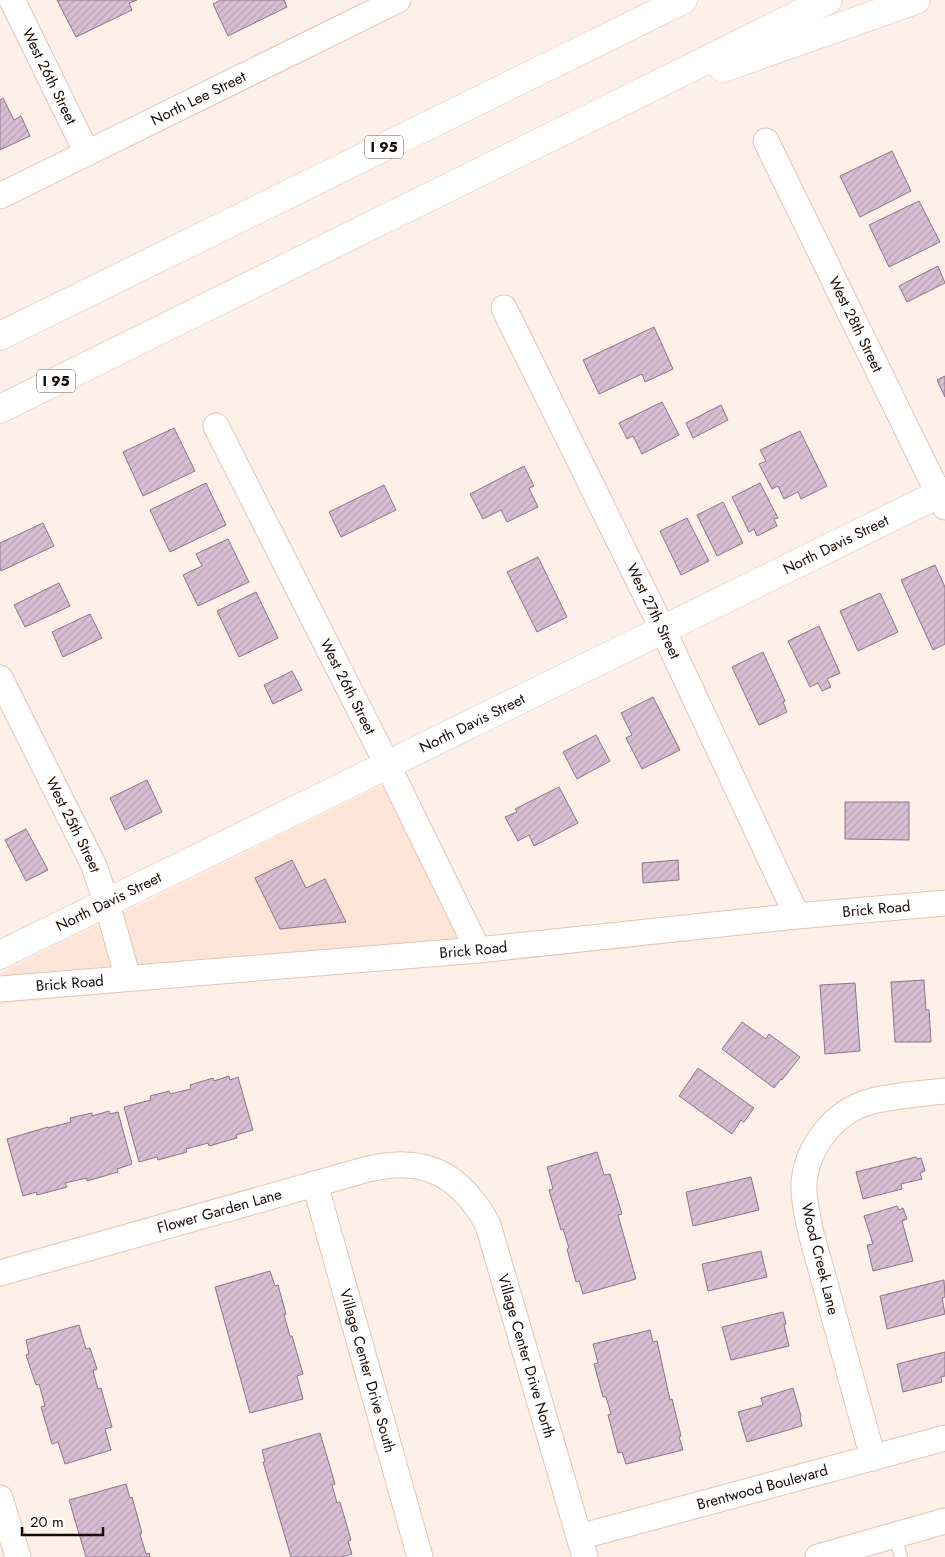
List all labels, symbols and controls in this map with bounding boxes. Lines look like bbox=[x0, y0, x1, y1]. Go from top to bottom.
street label: West 26th Street bbox=[17, 25, 82, 128]
street label: North Lee Street bbox=[147, 65, 250, 131]
road number: I 95 bbox=[365, 136, 403, 158]
street label: West 28th Street bbox=[823, 273, 889, 376]
road number: I 95 bbox=[37, 370, 75, 392]
street label: North Davis Street bbox=[779, 509, 893, 580]
street label: West 27th Street bbox=[621, 560, 686, 663]
street label: West 26th Street bbox=[314, 635, 381, 739]
street label: North Davis Street bbox=[416, 688, 529, 758]
street label: West 25th Street bbox=[40, 773, 106, 876]
street label: North Davis Street bbox=[52, 866, 166, 937]
street label: Brick Road bbox=[841, 895, 911, 923]
street label: Brick Road bbox=[439, 936, 508, 964]
street label: Brick Road bbox=[35, 970, 105, 997]
street label: Flower Garden Lane bbox=[155, 1183, 285, 1239]
street label: Wood Creek Lane bbox=[795, 1201, 845, 1317]
street label: Village Center Drive North bbox=[492, 1271, 561, 1441]
street label: Village Center Drive South bbox=[334, 1286, 401, 1455]
street label: Brentwood Boulevard bbox=[694, 1459, 830, 1516]
scale bar bbox=[22, 1504, 104, 1536]
text: 20 m bbox=[30, 1511, 64, 1533]

